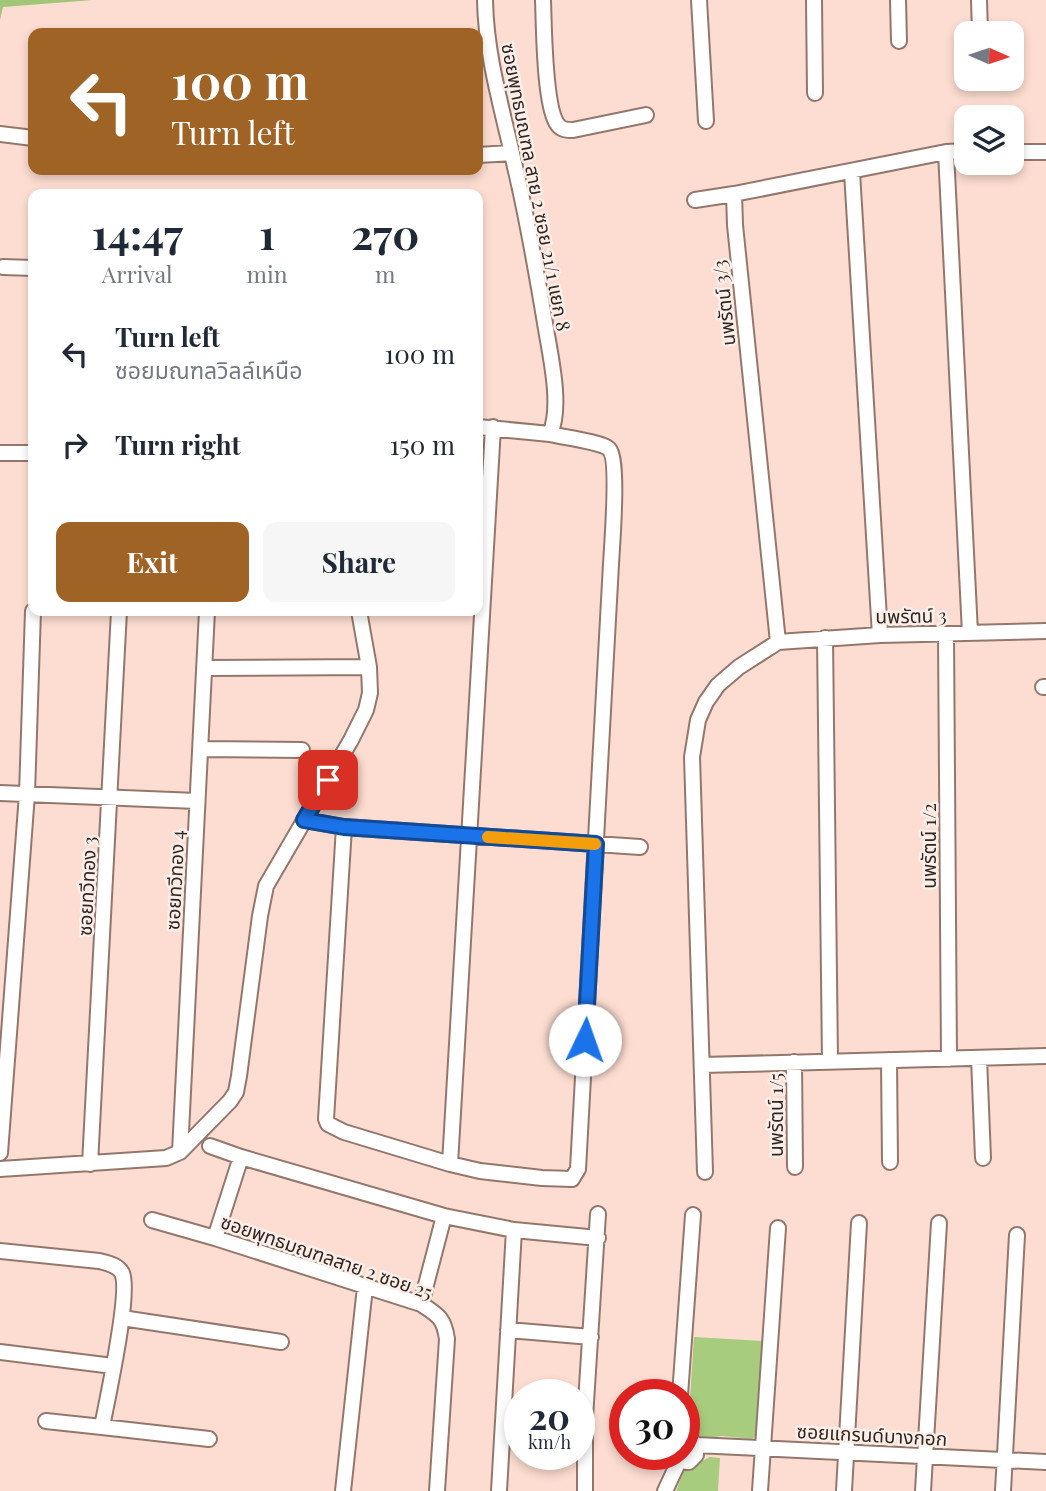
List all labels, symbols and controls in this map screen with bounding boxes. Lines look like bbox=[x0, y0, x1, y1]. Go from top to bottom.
north arrow bbox=[954, 21, 1024, 91]
map controls bbox=[954, 21, 1024, 175]
street label: ซอยพุทธมณฑล สาย 2 ซอย 21/1 แยก 8 bbox=[496, 41, 578, 333]
text: 100 m bbox=[171, 47, 309, 112]
icon: left bbox=[56, 56, 147, 147]
button: layers bbox=[954, 105, 1024, 175]
text: Turn left bbox=[171, 110, 295, 153]
text: 14:47 bbox=[92, 205, 183, 261]
text: 1 bbox=[259, 205, 275, 261]
text: 270 bbox=[351, 205, 419, 261]
text: Arrival bbox=[102, 258, 173, 289]
text: min bbox=[247, 258, 287, 289]
text: m bbox=[375, 258, 395, 289]
street label: นพรัตน์ 3/3 bbox=[706, 259, 740, 347]
text: Turn left bbox=[115, 319, 220, 354]
icon: left bbox=[56, 335, 94, 373]
text: 100 m bbox=[385, 336, 455, 371]
text: ซอยมณฑลวิลล์เหนือ bbox=[115, 354, 302, 385]
icon: right bbox=[56, 426, 94, 464]
text: Turn right bbox=[115, 427, 241, 462]
text: 150 m bbox=[390, 427, 455, 462]
button: Exit bbox=[56, 522, 249, 602]
button: Share bbox=[263, 522, 455, 602]
street label: นพรัตน์ 3 bbox=[875, 601, 947, 629]
pin bbox=[298, 750, 358, 810]
icon: arrive bbox=[309, 761, 347, 799]
street label: นพรัตน์ 1/2 bbox=[915, 803, 941, 889]
street label: ซอยทวีทอง 4 bbox=[158, 829, 190, 931]
street label: ซอยทวีทอง 3 bbox=[70, 836, 102, 936]
position arrow bbox=[548, 1003, 622, 1077]
street label: นพรัตน์ 1/5 bbox=[762, 1073, 788, 1157]
street label: ซอยพุทธมณฑลสาย 2 ซอย 25 bbox=[218, 1207, 437, 1305]
speed limit sign: 30 bbox=[609, 1379, 700, 1470]
text: 20 bbox=[529, 1392, 570, 1439]
street label: ซอยแกรนด์บางกอก bbox=[796, 1417, 948, 1451]
text: km/h bbox=[528, 1430, 571, 1454]

